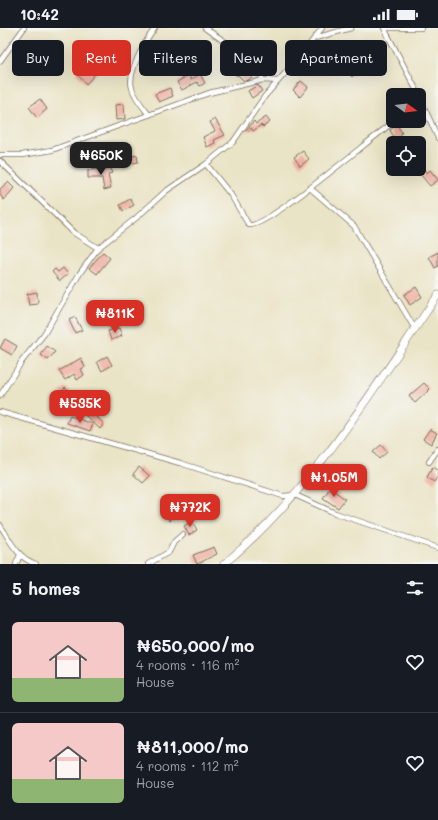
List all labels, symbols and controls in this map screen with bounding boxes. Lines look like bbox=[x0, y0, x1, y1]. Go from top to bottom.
text: 10:42 bbox=[20, 4, 59, 24]
chip: Buy bbox=[12, 40, 64, 76]
chip: Rent bbox=[72, 40, 131, 76]
chip: Filters bbox=[139, 40, 212, 76]
chip: New bbox=[220, 40, 277, 76]
chip: Apartment bbox=[285, 40, 387, 76]
north arrow bbox=[386, 88, 426, 128]
map controls bbox=[386, 88, 426, 176]
button: locate bbox=[386, 136, 426, 176]
pin: ₦650K bbox=[73, 142, 129, 176]
text: ₦650K bbox=[79, 146, 123, 163]
pin: ₦811K bbox=[87, 300, 143, 334]
text: ₦811K bbox=[95, 304, 135, 321]
pin: ₦535K bbox=[52, 390, 108, 424]
text: ₦535K bbox=[58, 394, 102, 411]
pin: ₦1.05M bbox=[301, 464, 367, 498]
text: ₦1.05M bbox=[310, 468, 358, 485]
pin: ₦772K bbox=[162, 494, 218, 528]
text: ₦772K bbox=[169, 498, 211, 515]
text: 5 homes bbox=[12, 577, 80, 599]
icon: filters bbox=[404, 577, 426, 599]
text: ₦650,000/mo bbox=[136, 634, 254, 656]
icon: home bbox=[44, 638, 92, 686]
icon: heart bbox=[404, 651, 426, 673]
text: 4 rooms · 116 m² bbox=[136, 656, 239, 673]
text: House bbox=[136, 673, 174, 690]
text: ₦811,000/mo bbox=[136, 735, 249, 757]
icon: home bbox=[44, 739, 92, 787]
icon: heart bbox=[404, 752, 426, 774]
text: 4 rooms · 112 m² bbox=[136, 757, 239, 774]
text: House bbox=[136, 774, 174, 791]

